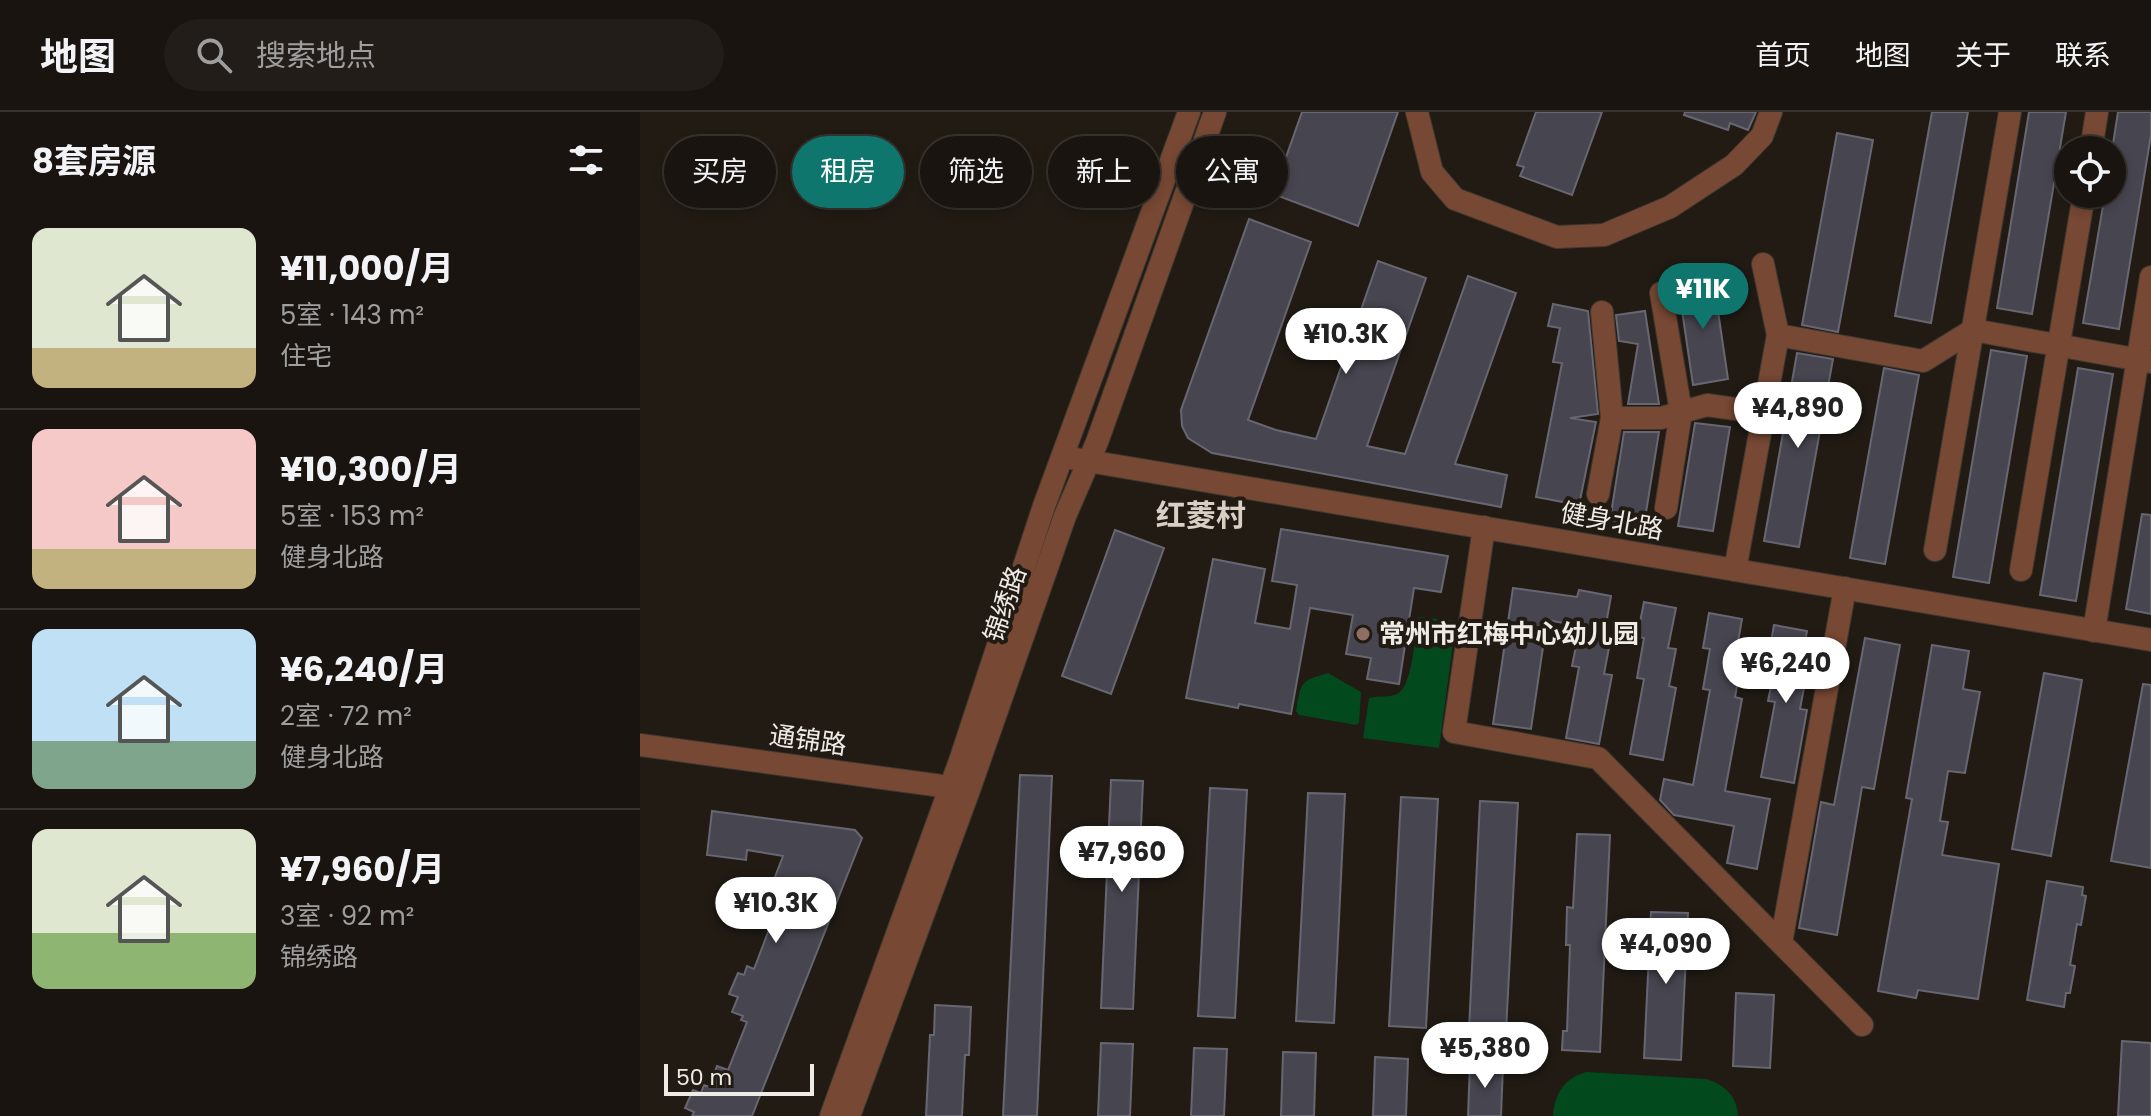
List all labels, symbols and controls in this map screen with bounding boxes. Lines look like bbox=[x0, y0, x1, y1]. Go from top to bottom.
search box bbox=[164, 19, 724, 91]
text: 地图 bbox=[40, 30, 116, 83]
icon: search bbox=[192, 33, 236, 77]
text: 搜索地点 bbox=[256, 34, 376, 77]
text: 首页 bbox=[1755, 36, 1811, 75]
text: 地图 bbox=[1855, 36, 1911, 75]
text: 关于 bbox=[1955, 36, 2011, 75]
text: 联系 bbox=[2055, 36, 2111, 75]
chip: 买房 bbox=[664, 136, 776, 208]
chip: 租房 bbox=[792, 136, 904, 208]
chip: 筛选 bbox=[920, 136, 1032, 208]
chip: 新上 bbox=[1048, 136, 1160, 208]
chip: 公寓 bbox=[1176, 136, 1288, 208]
map controls bbox=[2054, 136, 2126, 208]
button: locate bbox=[2054, 136, 2126, 208]
text: 8套房源 bbox=[32, 137, 156, 185]
icon: filters bbox=[564, 138, 608, 182]
text: ¥11,000/月 bbox=[280, 244, 454, 292]
icon: home bbox=[96, 260, 192, 356]
pin: ¥11K bbox=[1656, 263, 1750, 331]
text: ¥11K bbox=[1675, 271, 1731, 307]
text: 5室 · 143 m² bbox=[280, 297, 424, 333]
pin: ¥10.3K bbox=[1281, 308, 1411, 376]
text: ¥10.3K bbox=[1303, 316, 1389, 352]
text: 住宅 bbox=[280, 338, 332, 374]
pin: ¥4,890 bbox=[1733, 382, 1863, 450]
text: ¥4,890 bbox=[1752, 390, 1844, 426]
text: ¥10,300/月 bbox=[280, 445, 462, 493]
icon: home bbox=[96, 461, 192, 557]
district label: 红菱村 bbox=[1156, 494, 1246, 537]
street label: 健身北路 bbox=[1558, 494, 1666, 548]
text: 5室 · 153 m² bbox=[280, 498, 424, 534]
text: 健身北路 bbox=[280, 539, 384, 575]
street label: 锦绣路 bbox=[975, 561, 1035, 647]
place label: 常州市红梅中心幼儿园 bbox=[1379, 616, 1639, 652]
marker: 常州市红梅中心幼儿园 bbox=[1354, 625, 1372, 643]
pin: ¥6,240 bbox=[1721, 637, 1851, 705]
text: ¥6,240/月 bbox=[280, 645, 448, 693]
text: ¥6,240 bbox=[1741, 645, 1831, 681]
icon: home bbox=[96, 661, 192, 757]
text: 2室 · 72 m² bbox=[280, 698, 412, 734]
street label: 通锦路 bbox=[767, 717, 849, 763]
text: 健身北路 bbox=[280, 739, 384, 775]
pin: ¥7,960 bbox=[1057, 826, 1187, 894]
text: ¥7,960 bbox=[1078, 834, 1166, 870]
text: ¥7,960/月 bbox=[280, 845, 445, 893]
icon: home bbox=[96, 861, 192, 957]
pin: ¥10.3K bbox=[711, 877, 841, 945]
text: ¥10.3K bbox=[733, 885, 819, 921]
text: 3室 · 92 m² bbox=[280, 898, 414, 934]
pin: ¥4,090 bbox=[1601, 918, 1731, 986]
text: ¥4,090 bbox=[1620, 926, 1712, 962]
text: 锦绣路 bbox=[280, 939, 358, 975]
pin: ¥5,380 bbox=[1420, 1022, 1550, 1090]
text: ¥5,380 bbox=[1439, 1030, 1531, 1066]
scale bar bbox=[664, 1060, 814, 1096]
text: 50 m bbox=[676, 1062, 732, 1093]

